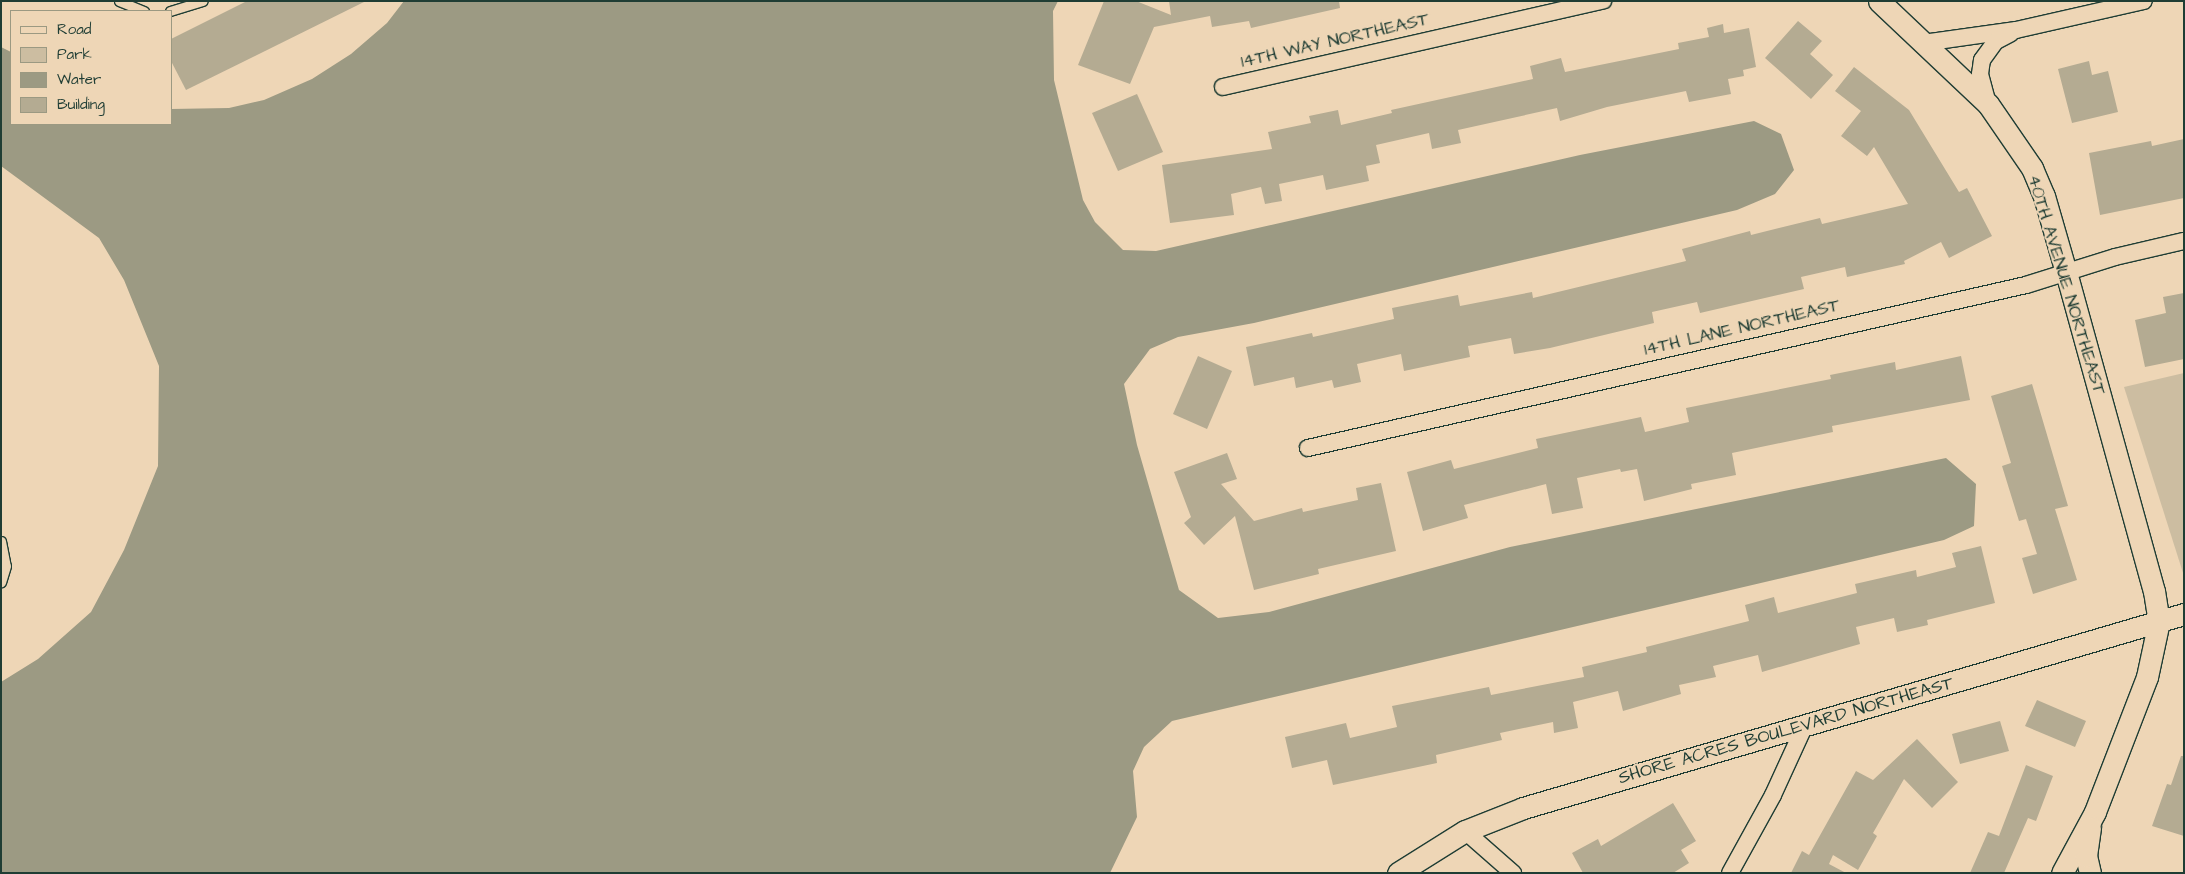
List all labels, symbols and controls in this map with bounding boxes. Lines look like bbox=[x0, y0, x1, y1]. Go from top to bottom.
street label: 14TH WAY NORTHEAST bbox=[1239, 9, 1431, 73]
legend bbox=[10, 10, 172, 125]
text: Road bbox=[57, 19, 91, 40]
text: Park bbox=[57, 44, 92, 65]
text: Water bbox=[57, 69, 101, 90]
text: Building bbox=[57, 94, 105, 115]
street label: 40TH AVENUE NORTHEAST bbox=[2022, 172, 2110, 398]
street label: 14TH LANE NORTHEAST bbox=[1642, 295, 1842, 361]
street label: SHORE ACRES BOULEVARD NORTHEAST bbox=[1616, 673, 1956, 789]

